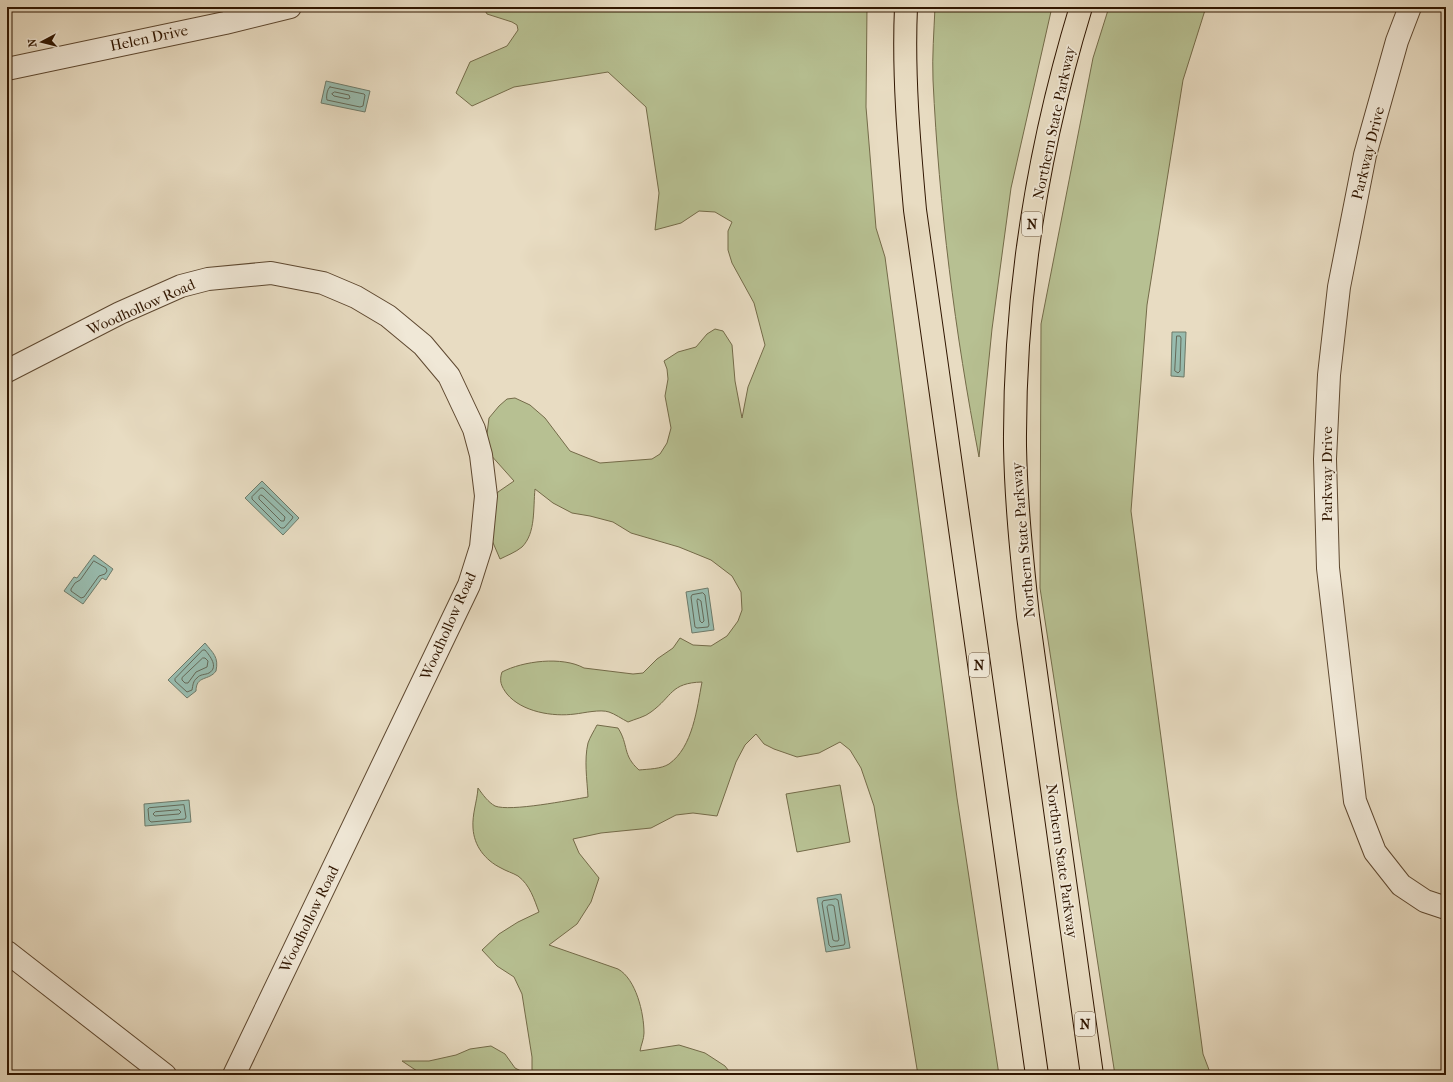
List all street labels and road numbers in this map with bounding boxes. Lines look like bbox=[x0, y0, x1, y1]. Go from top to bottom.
street label: Helen Drive bbox=[108, 21, 190, 55]
street label: Northern State Parkway bbox=[1029, 44, 1079, 201]
street label: Parkway Drive bbox=[1348, 104, 1388, 201]
road number: N bbox=[1022, 212, 1042, 236]
street label: Woodhollow Road bbox=[83, 275, 199, 339]
street label: Parkway Drive bbox=[1318, 426, 1336, 522]
street label: Northern State Parkway bbox=[1007, 460, 1039, 619]
street label: Woodhollow Road bbox=[416, 568, 480, 684]
road number: N bbox=[969, 653, 989, 677]
street label: Northern State Parkway bbox=[1042, 782, 1082, 941]
street label: Woodhollow Road bbox=[275, 862, 343, 976]
road number: N bbox=[1075, 1012, 1095, 1036]

